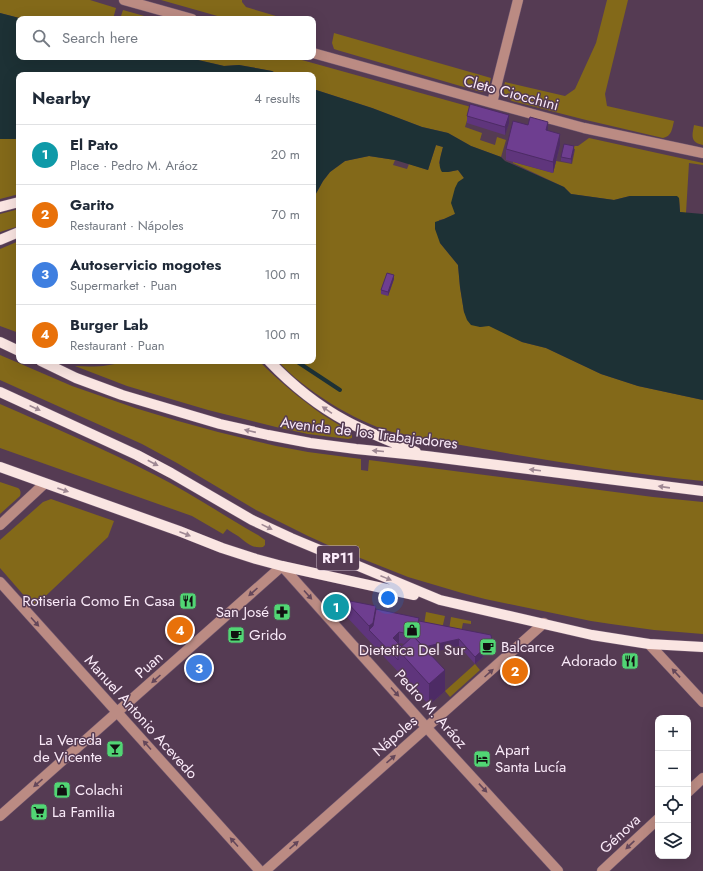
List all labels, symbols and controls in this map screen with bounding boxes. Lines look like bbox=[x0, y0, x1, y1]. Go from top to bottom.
search box bbox=[16, 16, 316, 60]
icon: search bbox=[30, 27, 52, 49]
text: Search here bbox=[62, 27, 138, 49]
street label: Cleto Ciocchini bbox=[461, 70, 561, 116]
text: Nearby bbox=[32, 86, 90, 110]
text: 4 results bbox=[254, 89, 300, 108]
text: El Pato bbox=[70, 134, 118, 156]
text: 1 bbox=[42, 145, 48, 164]
text: 20 m bbox=[271, 145, 300, 164]
text: Place · Pedro M. Aráoz bbox=[70, 156, 198, 175]
text: Garito bbox=[70, 194, 114, 216]
text: 2 bbox=[41, 205, 49, 224]
text: 70 m bbox=[271, 205, 300, 224]
text: Restaurant · Nápoles bbox=[70, 216, 184, 235]
text: Autoservicio mogotes bbox=[70, 254, 221, 276]
text: 3 bbox=[41, 265, 49, 284]
text: 100 m bbox=[265, 265, 300, 284]
text: Supermarket · Puan bbox=[70, 276, 177, 295]
text: Burger Lab bbox=[70, 314, 148, 336]
text: 4 bbox=[40, 325, 50, 344]
text: 100 m bbox=[265, 325, 300, 344]
text: Restaurant · Puan bbox=[70, 336, 165, 355]
one-way arrow bbox=[30, 405, 41, 411]
one-way arrow bbox=[321, 406, 333, 413]
street label: Avenida de los Trabajadores bbox=[279, 411, 459, 455]
one-way arrow bbox=[244, 428, 256, 434]
one-way arrow bbox=[372, 448, 385, 454]
one-way arrow bbox=[147, 460, 159, 467]
one-way arrow bbox=[529, 467, 541, 473]
one-way arrow bbox=[658, 484, 670, 490]
one-way arrow bbox=[57, 488, 69, 494]
one-way arrow bbox=[261, 523, 272, 530]
one-way arrow bbox=[180, 531, 192, 537]
road number: RP11 bbox=[317, 546, 359, 570]
one-way arrow bbox=[380, 575, 391, 581]
one-way arrow bbox=[248, 588, 258, 597]
your location bbox=[378, 588, 398, 608]
place label: Rotiseria Como En Casa bbox=[22, 590, 175, 612]
one-way arrow bbox=[304, 590, 313, 601]
restaurant icon: Rotiseria Como En Casa bbox=[178, 591, 198, 611]
pin: 1 bbox=[323, 592, 349, 622]
place label: San José bbox=[216, 601, 269, 623]
pharmacy icon: San José bbox=[272, 602, 292, 622]
pin: 4 bbox=[167, 615, 193, 645]
one-way arrow bbox=[31, 616, 40, 627]
shop icon: Dietetica Del Sur bbox=[402, 620, 422, 640]
place label: Grido bbox=[249, 624, 286, 646]
cafe icon: Grido bbox=[226, 625, 246, 645]
place label: Balcarce bbox=[501, 636, 555, 658]
cafe icon: Balcarce bbox=[478, 637, 498, 657]
place label: Dietetica Del Sur bbox=[359, 639, 466, 661]
street label: Puan bbox=[130, 646, 168, 684]
street label: Manuel Antonio Acevedo bbox=[79, 650, 203, 784]
place label: Adorado bbox=[561, 650, 617, 672]
restaurant icon: Adorado bbox=[620, 651, 640, 671]
pin: 3 bbox=[186, 653, 212, 683]
pin: 2 bbox=[502, 656, 528, 686]
street label: Pedro M. Aráoz bbox=[389, 664, 473, 754]
one-way arrow bbox=[483, 668, 494, 677]
one-way arrow bbox=[672, 668, 681, 679]
one-way arrow bbox=[151, 674, 161, 683]
one-way arrow bbox=[390, 687, 400, 697]
street label: Nápoles bbox=[368, 710, 422, 762]
map controls bbox=[655, 715, 691, 859]
button: + bbox=[655, 715, 691, 751]
place label: La Vereda de Vicente bbox=[33, 729, 102, 768]
bar icon: La Vereda de Vicente bbox=[105, 739, 125, 759]
place label: Apart Santa Lucía bbox=[495, 739, 566, 778]
one-way arrow bbox=[143, 741, 152, 750]
hotel icon: Apart Santa Lucía bbox=[472, 749, 492, 769]
button: − bbox=[655, 751, 691, 787]
one-way arrow bbox=[386, 755, 397, 764]
one-way arrow bbox=[32, 779, 43, 788]
place label: Colachi bbox=[75, 779, 123, 801]
shop icon: Colachi bbox=[52, 780, 72, 800]
one-way arrow bbox=[478, 783, 487, 794]
button: locate bbox=[655, 787, 691, 823]
place label: La Familia bbox=[52, 801, 115, 823]
supermarket icon: La Familia bbox=[29, 802, 49, 822]
street label: Génova bbox=[595, 809, 645, 859]
button: layers bbox=[655, 823, 691, 859]
one-way arrow bbox=[229, 837, 239, 847]
one-way arrow bbox=[625, 840, 635, 850]
one-way arrow bbox=[289, 841, 299, 850]

